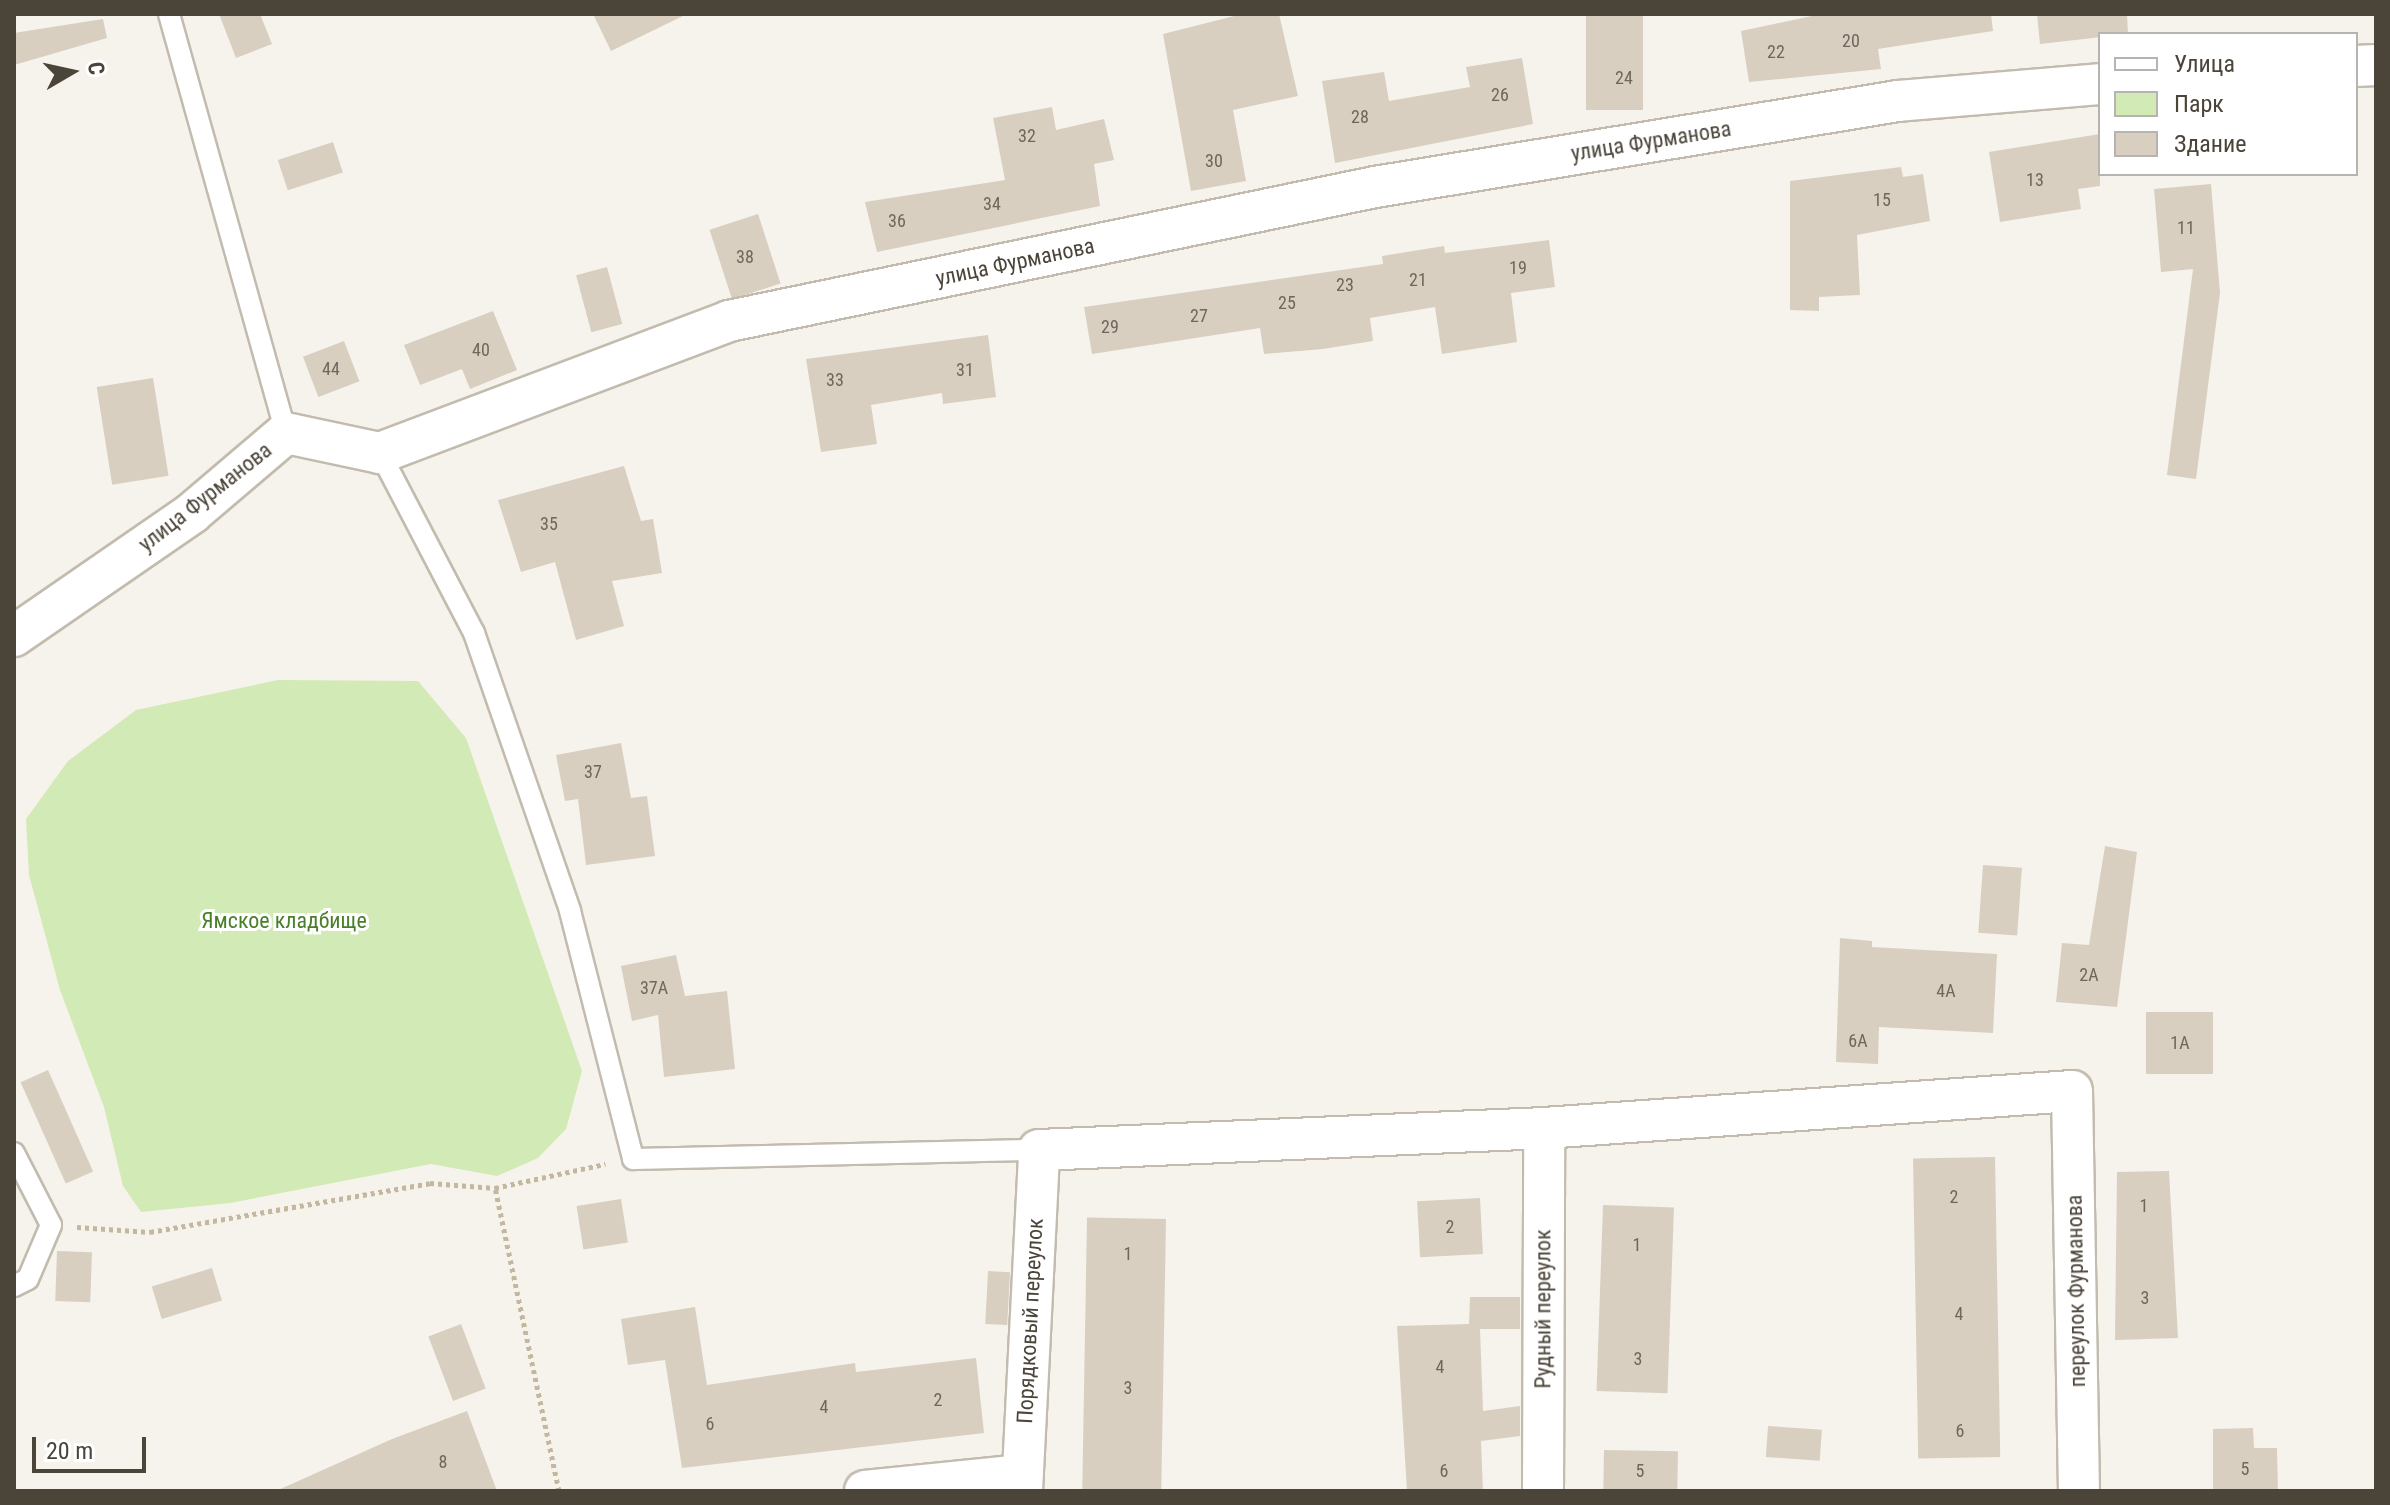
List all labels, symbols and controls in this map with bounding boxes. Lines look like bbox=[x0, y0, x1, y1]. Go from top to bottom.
house number: 20 bbox=[1842, 30, 1860, 52]
north arrow bbox=[32, 32, 112, 112]
legend bbox=[2098, 32, 2358, 176]
house number: 22 bbox=[1767, 41, 1785, 63]
text: Улица bbox=[2174, 50, 2235, 78]
text: С bbox=[83, 60, 110, 76]
house number: 24 bbox=[1615, 67, 1633, 89]
house number: 26 bbox=[1491, 84, 1509, 106]
text: Парк bbox=[2174, 90, 2224, 118]
house number: 28 bbox=[1351, 106, 1369, 128]
street label: улица Фурманова bbox=[1569, 115, 1733, 167]
house number: 32 bbox=[1018, 125, 1036, 147]
text: Здание bbox=[2174, 130, 2246, 158]
house number: 30 bbox=[1205, 150, 1223, 172]
house number: 13 bbox=[2026, 169, 2044, 191]
house number: 15 bbox=[1873, 189, 1891, 211]
house number: 34 bbox=[983, 193, 1001, 215]
house number: 36 bbox=[888, 210, 906, 232]
house number: 11 bbox=[2177, 217, 2195, 239]
street label: улица Фурманова bbox=[933, 232, 1097, 292]
house number: 38 bbox=[736, 246, 754, 268]
house number: 19 bbox=[1509, 257, 1527, 279]
house number: 21 bbox=[1409, 269, 1427, 291]
house number: 23 bbox=[1336, 274, 1354, 296]
house number: 25 bbox=[1278, 292, 1296, 314]
house number: 27 bbox=[1190, 305, 1208, 327]
house number: 29 bbox=[1101, 316, 1119, 338]
house number: 40 bbox=[472, 339, 490, 361]
house number: 44 bbox=[322, 358, 340, 380]
house number: 31 bbox=[956, 359, 974, 381]
house number: 33 bbox=[826, 369, 844, 391]
street label: улица Фурманова bbox=[133, 437, 277, 557]
house number: 35 bbox=[540, 513, 558, 535]
house number: 37 bbox=[584, 761, 602, 783]
park label: Ямское кладбище bbox=[201, 908, 367, 934]
house number: 2А bbox=[2079, 964, 2099, 986]
house number: 37А bbox=[640, 977, 668, 999]
house number: 4А bbox=[1936, 980, 1956, 1002]
house number: 6А bbox=[1848, 1030, 1868, 1052]
house number: 1А bbox=[2170, 1032, 2190, 1054]
house number: 2 bbox=[1950, 1186, 1958, 1208]
street label: переулок Фурманова bbox=[2061, 1194, 2091, 1388]
house number: 1 bbox=[2140, 1195, 2148, 1217]
house number: 2 bbox=[1446, 1216, 1454, 1238]
street label: Порядковый переулок bbox=[1011, 1218, 1049, 1424]
street label: Рудный переулок bbox=[1530, 1229, 1556, 1389]
house number: 1 bbox=[1633, 1234, 1641, 1256]
house number: 1 bbox=[1124, 1243, 1132, 1265]
house number: 3 bbox=[2141, 1287, 2149, 1309]
house number: 4 bbox=[1955, 1303, 1963, 1325]
house number: 3 bbox=[1634, 1348, 1642, 1370]
house number: 4 bbox=[1436, 1356, 1444, 1378]
house number: 3 bbox=[1124, 1377, 1132, 1399]
house number: 2 bbox=[934, 1389, 942, 1411]
house number: 4 bbox=[820, 1396, 828, 1418]
house number: 6 bbox=[706, 1413, 714, 1435]
house number: 6 bbox=[1956, 1420, 1964, 1442]
scale bar bbox=[36, 1421, 150, 1471]
text: 20 m bbox=[46, 1437, 93, 1465]
house number: 8 bbox=[439, 1451, 447, 1473]
house number: 5 bbox=[2241, 1458, 2249, 1480]
house number: 6 bbox=[1440, 1460, 1448, 1482]
house number: 5 bbox=[1636, 1460, 1644, 1482]

